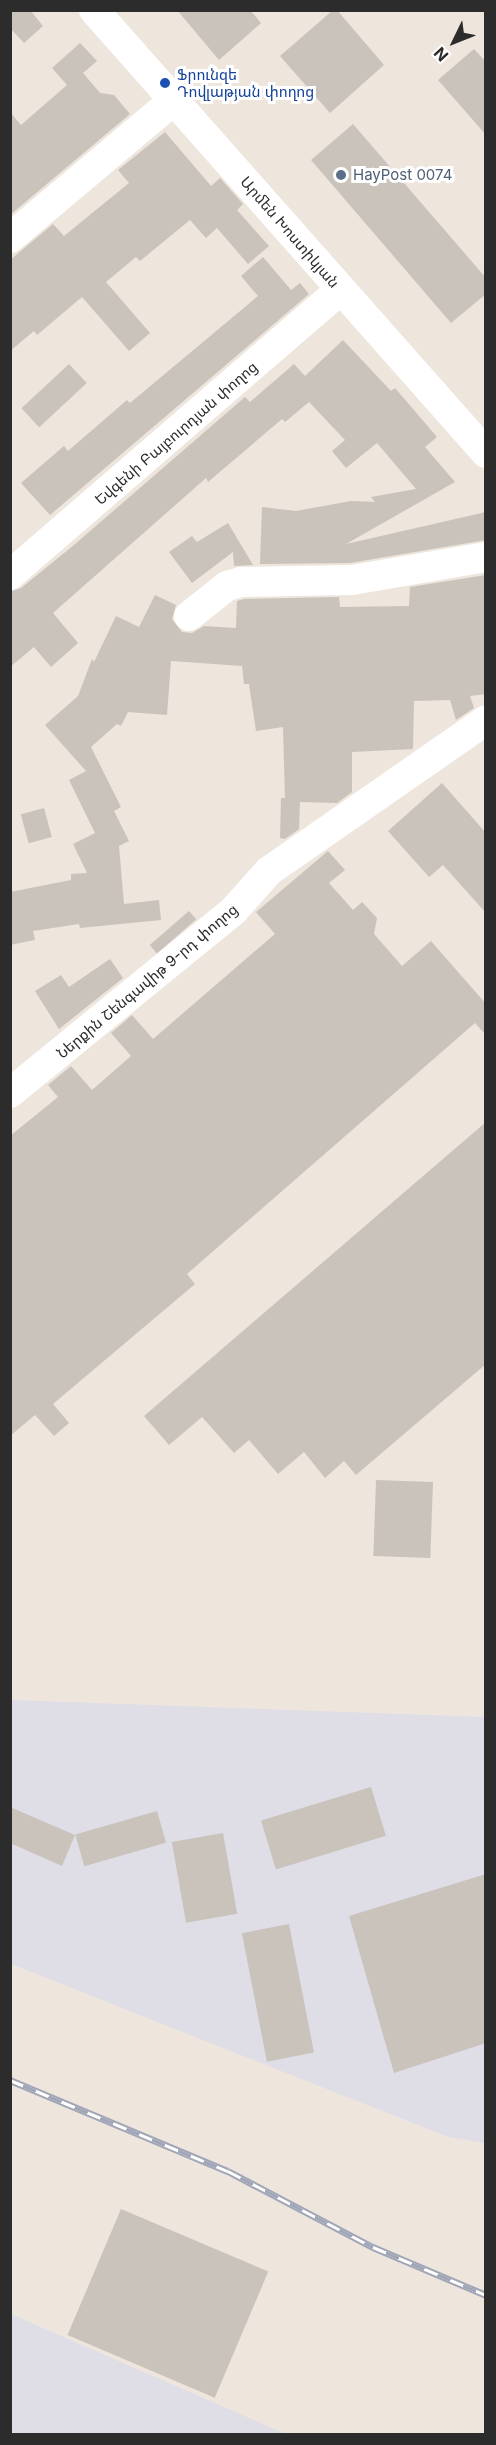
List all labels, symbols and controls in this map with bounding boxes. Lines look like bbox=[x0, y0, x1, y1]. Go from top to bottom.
north arrow bbox=[424, 12, 484, 72]
text: N bbox=[429, 43, 452, 66]
place label: Ֆրունզե Դովլաթյան փողոց bbox=[177, 65, 314, 100]
marker: Ֆրունզե Դովլաթյան փողոց bbox=[158, 76, 172, 90]
place label: HayPost 0074 bbox=[353, 166, 452, 184]
marker: HayPost 0074 bbox=[334, 168, 348, 182]
street label: Արմեն Խոստիկյան bbox=[237, 173, 343, 291]
street label: Եվգենի Բայբուրդյան փողոց bbox=[91, 357, 261, 509]
street label: Ներքին Շենգավիթ 9-րդ փողոց bbox=[53, 900, 241, 1062]

